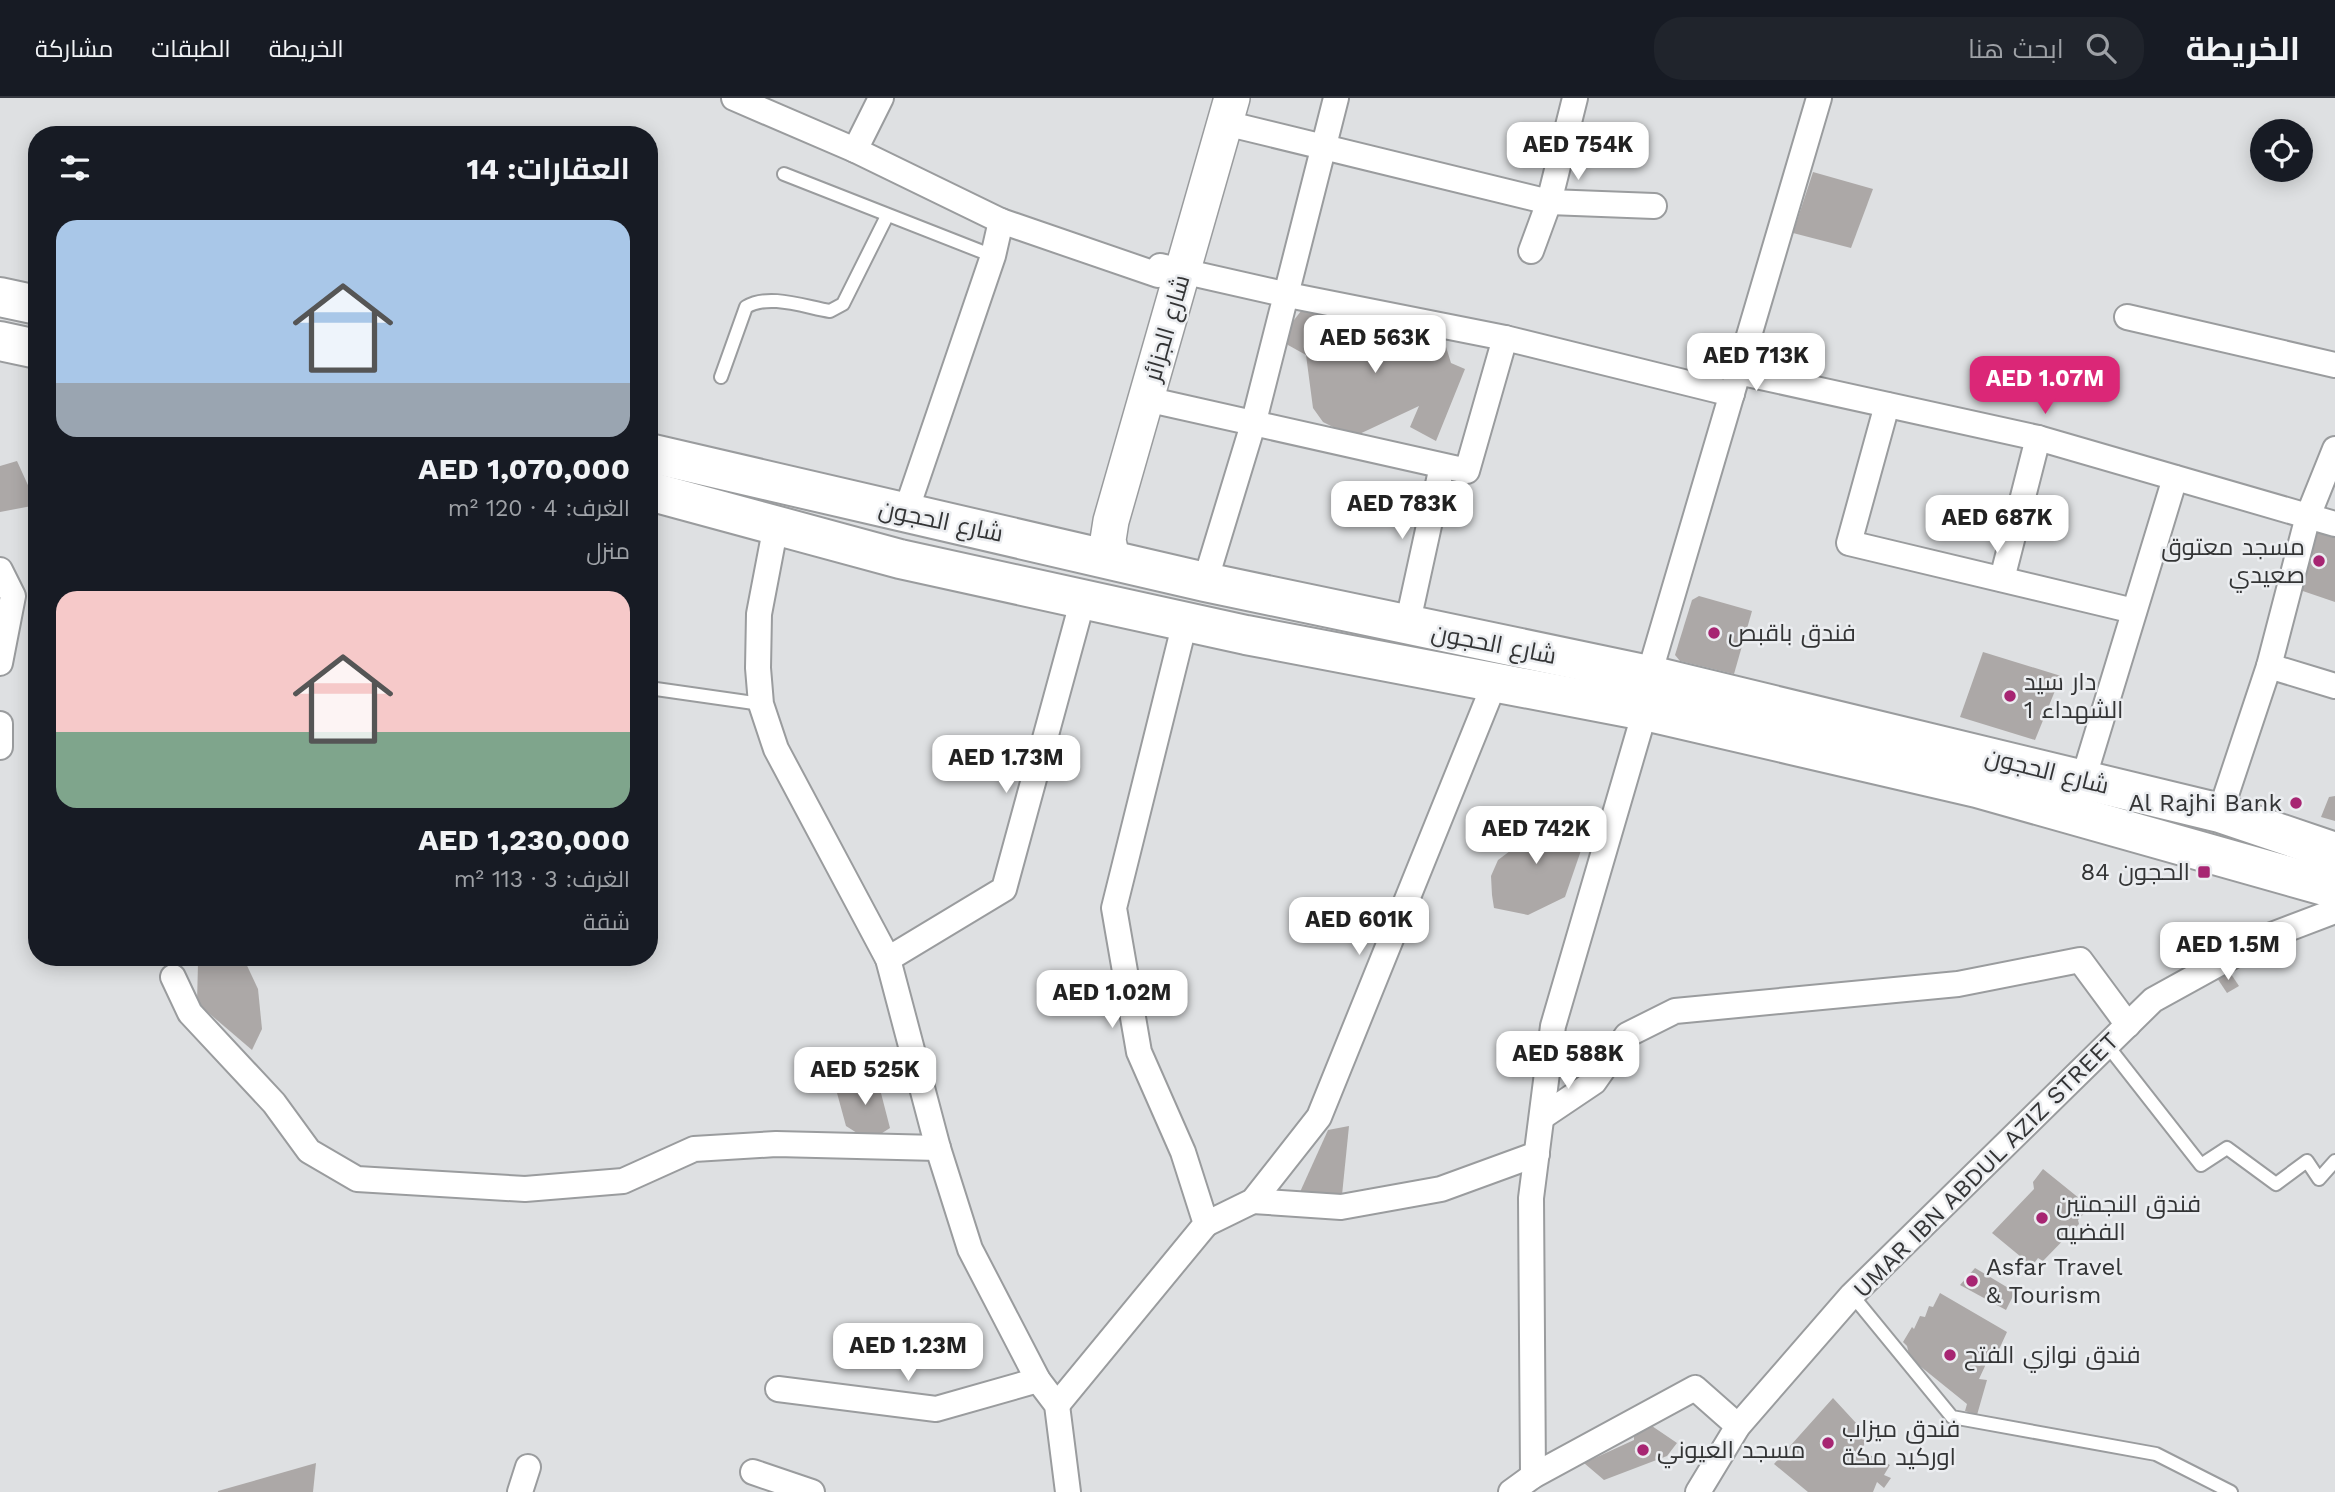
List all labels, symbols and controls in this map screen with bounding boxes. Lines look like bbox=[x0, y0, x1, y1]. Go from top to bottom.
search box bbox=[1654, 17, 2144, 80]
icon: search bbox=[2082, 29, 2120, 67]
text: الخريطة bbox=[2186, 29, 2300, 68]
text: ابحث هنا bbox=[1968, 34, 2064, 64]
text: مشاركة bbox=[35, 35, 113, 63]
text: الطبقات bbox=[151, 35, 231, 63]
text: الخريطة bbox=[269, 35, 344, 63]
map controls bbox=[2250, 119, 2313, 182]
button: locate bbox=[2250, 119, 2313, 182]
pin: AED 754K bbox=[1506, 122, 1650, 182]
text: AED 754K bbox=[1523, 131, 1633, 158]
icon: filters bbox=[56, 149, 94, 187]
text: العقارات: 14 bbox=[466, 151, 630, 186]
icon: home bbox=[280, 265, 406, 391]
street label: شارع الجزائر bbox=[1138, 272, 1197, 387]
pin: AED 563K bbox=[1303, 316, 1447, 375]
text: AED 563K bbox=[1320, 324, 1430, 351]
pin: AED 713K bbox=[1684, 334, 1828, 393]
text: AED 713K bbox=[1703, 342, 1809, 369]
pin: AED 1.07M bbox=[1965, 356, 2125, 416]
text: AED 1.07M bbox=[1986, 365, 2104, 392]
text: AED 1,070,000 bbox=[418, 451, 630, 486]
pin: AED 783K bbox=[1330, 482, 1474, 541]
text: AED 783K bbox=[1347, 490, 1457, 517]
street label: شارع الحجون bbox=[876, 494, 1006, 550]
text: الغرف: 4 · 120 m² bbox=[448, 495, 630, 522]
pin: AED 687K bbox=[1925, 496, 2069, 555]
text: AED 687K bbox=[1942, 504, 2052, 531]
place label: مسجد معتوق صعيدي bbox=[2161, 533, 2305, 593]
text: منزل bbox=[586, 538, 630, 565]
marker: مسجد معتوق صعيدي bbox=[2311, 553, 2327, 569]
street label: شارع الحجون bbox=[1429, 618, 1559, 672]
place label: فندق باقبص bbox=[1728, 619, 1856, 648]
marker: فندق باقبص bbox=[1706, 625, 1722, 641]
icon: home bbox=[280, 636, 406, 762]
place label: دار سيد الشهداء 1 bbox=[2024, 668, 2123, 724]
marker: دار سيد الشهداء 1 bbox=[2002, 688, 2018, 704]
pin: AED 1.73M bbox=[926, 736, 1086, 795]
street label: شارع الحجون bbox=[1982, 742, 2112, 802]
text: AED 1.73M bbox=[948, 744, 1064, 771]
place label: Al Rajhi Bank bbox=[2128, 789, 2282, 817]
marker: Al Rajhi Bank bbox=[2288, 795, 2304, 811]
pin: AED 742K bbox=[1464, 806, 1608, 866]
text: AED 742K bbox=[1482, 815, 1590, 842]
text: AED 1,230,000 bbox=[418, 822, 630, 857]
place label: الحجون 84 bbox=[2081, 858, 2190, 886]
marker: الحجون 84 bbox=[2196, 864, 2212, 880]
text: الغرف: 3 · 113 m² bbox=[454, 866, 630, 893]
pin: AED 601K bbox=[1287, 898, 1431, 957]
text: AED 601K bbox=[1305, 906, 1413, 933]
text: شقة bbox=[583, 909, 630, 936]
pin: AED 1.5M bbox=[2156, 922, 2300, 982]
text: AED 1.5M bbox=[2176, 931, 2280, 958]
pin: AED 1.02M bbox=[1032, 970, 1192, 1030]
text: AED 1.02M bbox=[1053, 979, 1171, 1006]
street label: UMAR IBN ABDUL AZIZ STREET bbox=[1848, 1027, 2124, 1303]
pin: AED 588K bbox=[1496, 1032, 1640, 1091]
text: AED 588K bbox=[1512, 1040, 1624, 1067]
pin: AED 525K bbox=[793, 1048, 937, 1107]
text: AED 525K bbox=[810, 1056, 920, 1083]
place label: فندق النجمتين الفضيه bbox=[2056, 1190, 2201, 1246]
marker: فندق النجمتين الفضيه bbox=[2034, 1210, 2050, 1226]
place label: Asfar Travel & Tourism bbox=[1986, 1253, 2123, 1309]
marker: Asfar Travel & Tourism bbox=[1964, 1273, 1980, 1289]
pin: AED 1.23M bbox=[828, 1324, 988, 1383]
text: AED 1.23M bbox=[849, 1332, 967, 1359]
place label: فندق نوازي الفتح bbox=[1964, 1341, 2141, 1373]
marker: فندق نوازي الفتح bbox=[1942, 1347, 1958, 1363]
place label: فندق ميزاب اوركيد مكة bbox=[1842, 1415, 1960, 1471]
marker: فندق ميزاب اوركيد مكة bbox=[1820, 1435, 1836, 1451]
place label: مسجد العيوني bbox=[1657, 1436, 1805, 1469]
marker: مسجد العيوني bbox=[1635, 1442, 1651, 1458]

